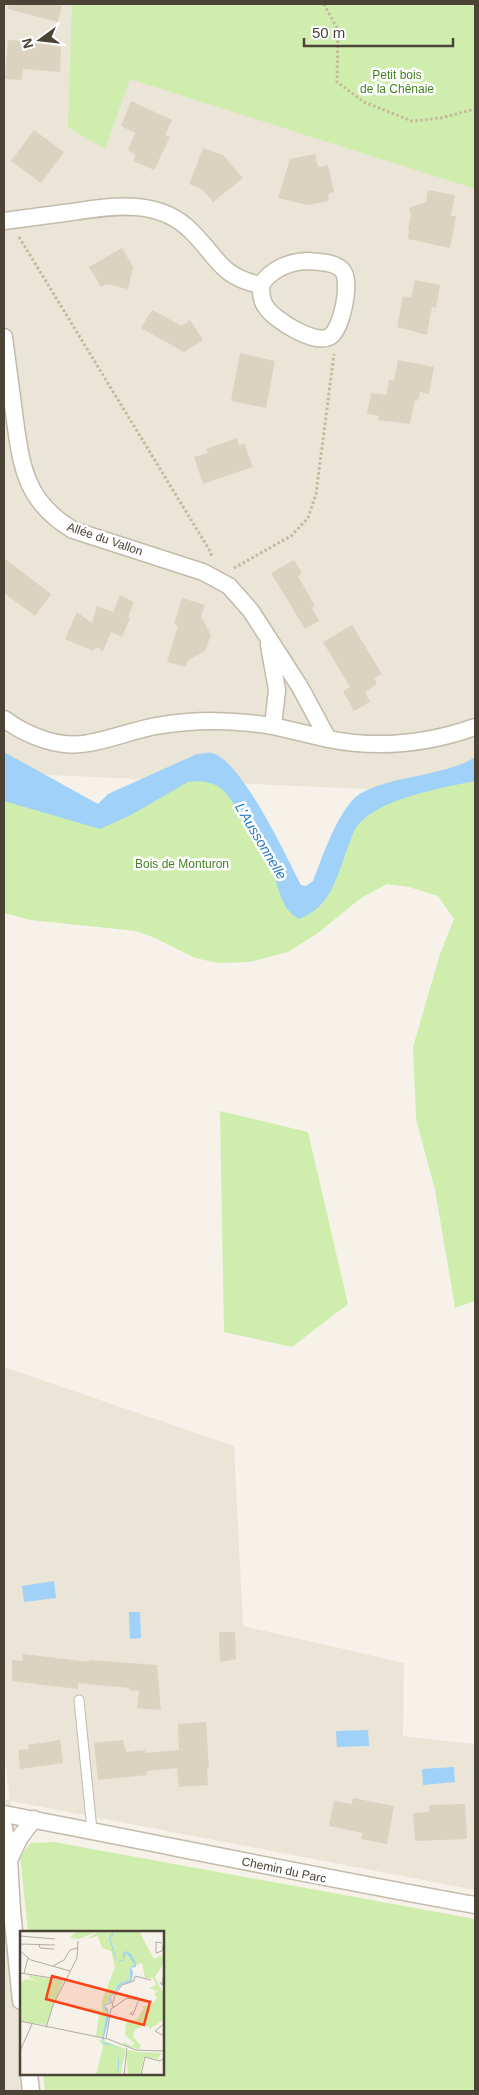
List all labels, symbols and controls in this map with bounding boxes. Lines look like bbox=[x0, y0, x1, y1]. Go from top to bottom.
north arrow bbox=[15, 15, 65, 65]
scale bar bbox=[304, 15, 453, 47]
text: 50 m bbox=[312, 24, 345, 41]
text: N bbox=[18, 36, 36, 50]
park label: Petit bois de la Chênaie bbox=[360, 68, 434, 96]
street label: Allée du Vallon bbox=[65, 519, 145, 559]
water label: L'Aussonnelle bbox=[232, 800, 290, 882]
park label: Bois de Monturon bbox=[135, 857, 229, 871]
street label: Chemin du Parc bbox=[240, 1854, 328, 1886]
inset map bbox=[20, 1931, 164, 2075]

